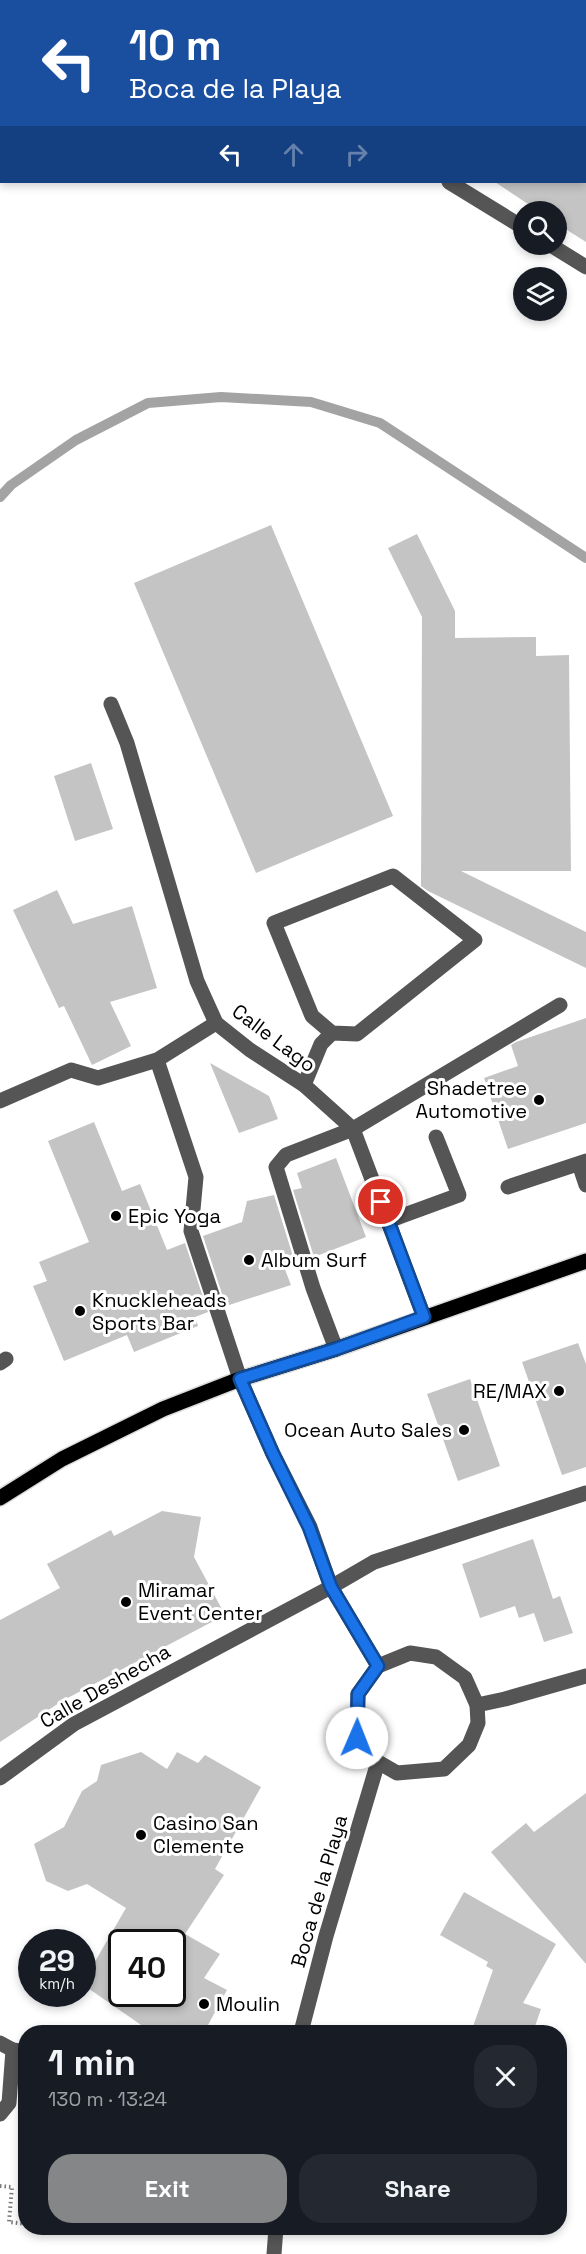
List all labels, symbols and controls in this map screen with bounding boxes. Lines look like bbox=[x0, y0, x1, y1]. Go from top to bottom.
text: 10 m bbox=[129, 19, 222, 72]
icon: left bbox=[30, 24, 108, 102]
text: Boca de la Playa bbox=[129, 71, 342, 106]
icon: left bbox=[214, 138, 247, 171]
icon: ahead bbox=[277, 138, 310, 171]
icon: right bbox=[340, 138, 373, 171]
map controls bbox=[513, 201, 567, 321]
button: search bbox=[513, 201, 567, 255]
button: layers bbox=[513, 267, 567, 321]
street label: Calle Lago bbox=[227, 998, 321, 1078]
place label: Shadetree Automotive bbox=[415, 1075, 527, 1124]
marker: Shadetree Automotive bbox=[532, 1093, 546, 1107]
pin bbox=[355, 1176, 406, 1227]
icon: arrive bbox=[364, 1185, 397, 1218]
place label: Epic Yoga bbox=[128, 1203, 221, 1229]
marker: Epic Yoga bbox=[109, 1209, 123, 1223]
place label: Album Surf bbox=[261, 1247, 367, 1273]
marker: Album Surf bbox=[242, 1253, 256, 1267]
place label: Knuckleheads Sports Bar bbox=[92, 1287, 227, 1336]
marker: Knuckleheads Sports Bar bbox=[73, 1304, 87, 1318]
place label: RE/MAX bbox=[473, 1378, 547, 1404]
marker: RE/MAX bbox=[552, 1384, 566, 1398]
place label: Ocean Auto Sales bbox=[284, 1417, 452, 1443]
marker: Ocean Auto Sales bbox=[457, 1423, 471, 1437]
place label: Miramar Event Center bbox=[138, 1577, 263, 1626]
marker: Miramar Event Center bbox=[119, 1595, 133, 1609]
street label: Calle Deshecha bbox=[35, 1638, 175, 1734]
position arrow bbox=[325, 1706, 389, 1770]
place label: Casino San Clemente bbox=[153, 1810, 258, 1859]
street label: Boca de la Playa bbox=[285, 1812, 353, 1970]
marker: Casino San Clemente bbox=[134, 1828, 148, 1842]
speed limit sign: 40 bbox=[108, 1929, 186, 2007]
text: 29 bbox=[39, 1941, 75, 1980]
text: km/h bbox=[39, 1974, 75, 1993]
place label: Moulin bbox=[216, 1991, 280, 2017]
marker: Moulin bbox=[197, 1997, 211, 2011]
text: 1 min bbox=[48, 2040, 136, 2086]
button: close bbox=[474, 2045, 537, 2108]
text: 130 m · 13:24 bbox=[48, 2086, 167, 2112]
button: Exit bbox=[48, 2154, 287, 2223]
button: Share bbox=[299, 2154, 537, 2223]

